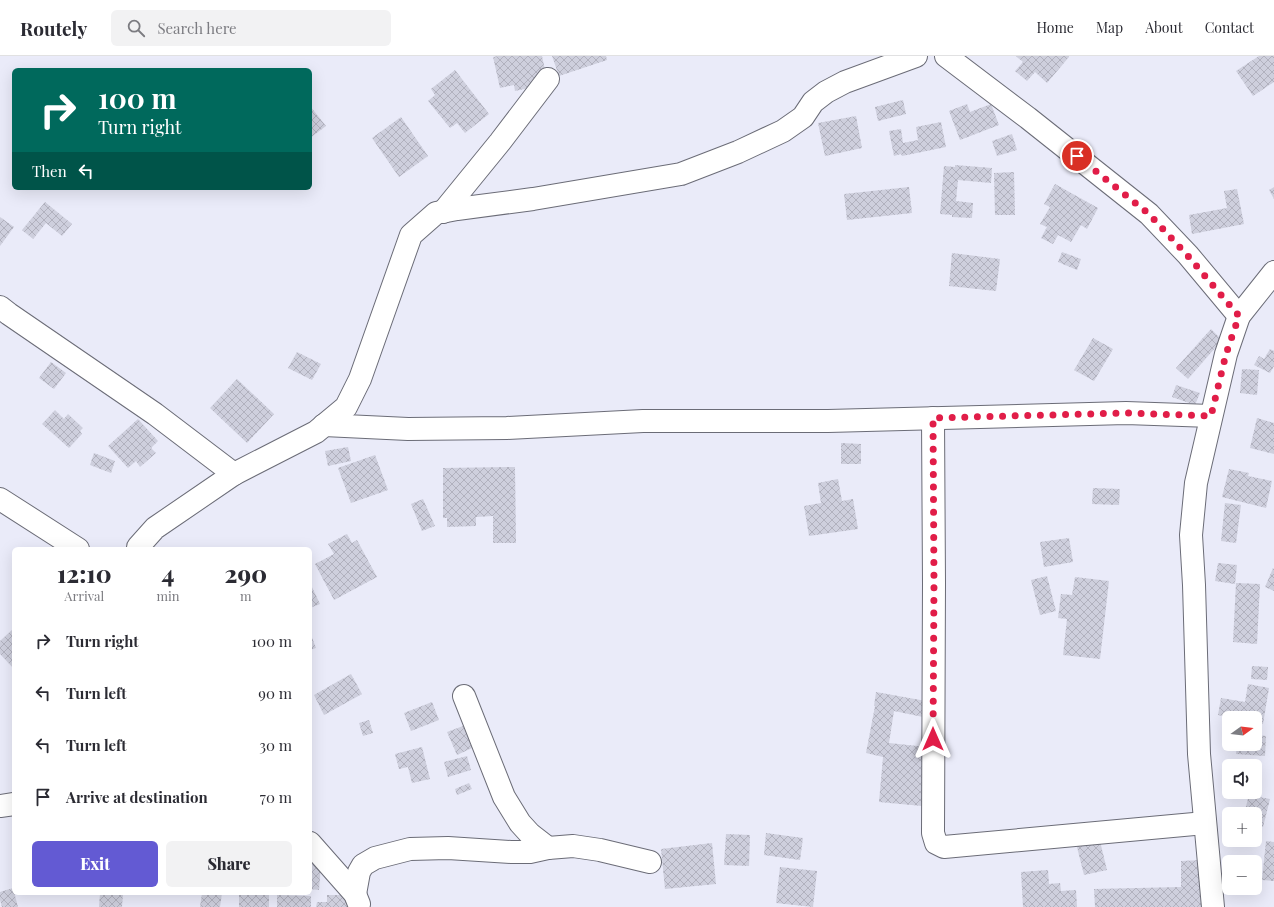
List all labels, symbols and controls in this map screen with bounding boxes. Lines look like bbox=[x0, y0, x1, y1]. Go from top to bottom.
search box bbox=[111, 10, 391, 46]
text: Routely bbox=[20, 15, 87, 41]
icon: search bbox=[125, 17, 147, 39]
text: Search here bbox=[157, 18, 237, 38]
text: Home bbox=[1036, 18, 1074, 37]
text: Map bbox=[1096, 18, 1123, 37]
text: About bbox=[1145, 18, 1183, 37]
text: Contact bbox=[1205, 18, 1254, 37]
text: 100 m bbox=[98, 79, 177, 116]
icon: right bbox=[32, 84, 84, 136]
text: Turn right bbox=[98, 115, 181, 139]
pin bbox=[1060, 139, 1094, 173]
icon: arrive bbox=[1066, 145, 1088, 167]
icon: left bbox=[75, 160, 97, 182]
text: Then bbox=[32, 161, 67, 181]
text: 12:10 bbox=[57, 557, 112, 589]
text: 4 bbox=[162, 557, 175, 589]
text: 290 bbox=[225, 557, 267, 589]
text: Arrival bbox=[64, 587, 104, 604]
text: min bbox=[157, 587, 180, 604]
text: m bbox=[240, 587, 252, 604]
icon: right bbox=[32, 630, 54, 652]
text: Turn right bbox=[66, 631, 139, 651]
text: 100 m bbox=[251, 631, 292, 651]
icon: left bbox=[32, 682, 54, 704]
text: Turn left bbox=[66, 683, 127, 703]
text: 90 m bbox=[258, 683, 292, 703]
north arrow bbox=[1222, 711, 1262, 751]
map controls bbox=[1222, 711, 1262, 895]
position arrow bbox=[912, 718, 954, 760]
icon: left bbox=[32, 734, 54, 756]
text: Turn left bbox=[66, 735, 127, 755]
text: 30 m bbox=[259, 735, 292, 755]
button: sound bbox=[1222, 759, 1262, 799]
icon: arrive bbox=[32, 786, 54, 808]
text: Arrive at destination bbox=[66, 787, 208, 807]
text: 70 m bbox=[260, 787, 292, 807]
button: + bbox=[1222, 807, 1262, 847]
button: Exit bbox=[32, 841, 158, 887]
button: Share bbox=[166, 841, 292, 887]
button: − bbox=[1222, 855, 1262, 895]

